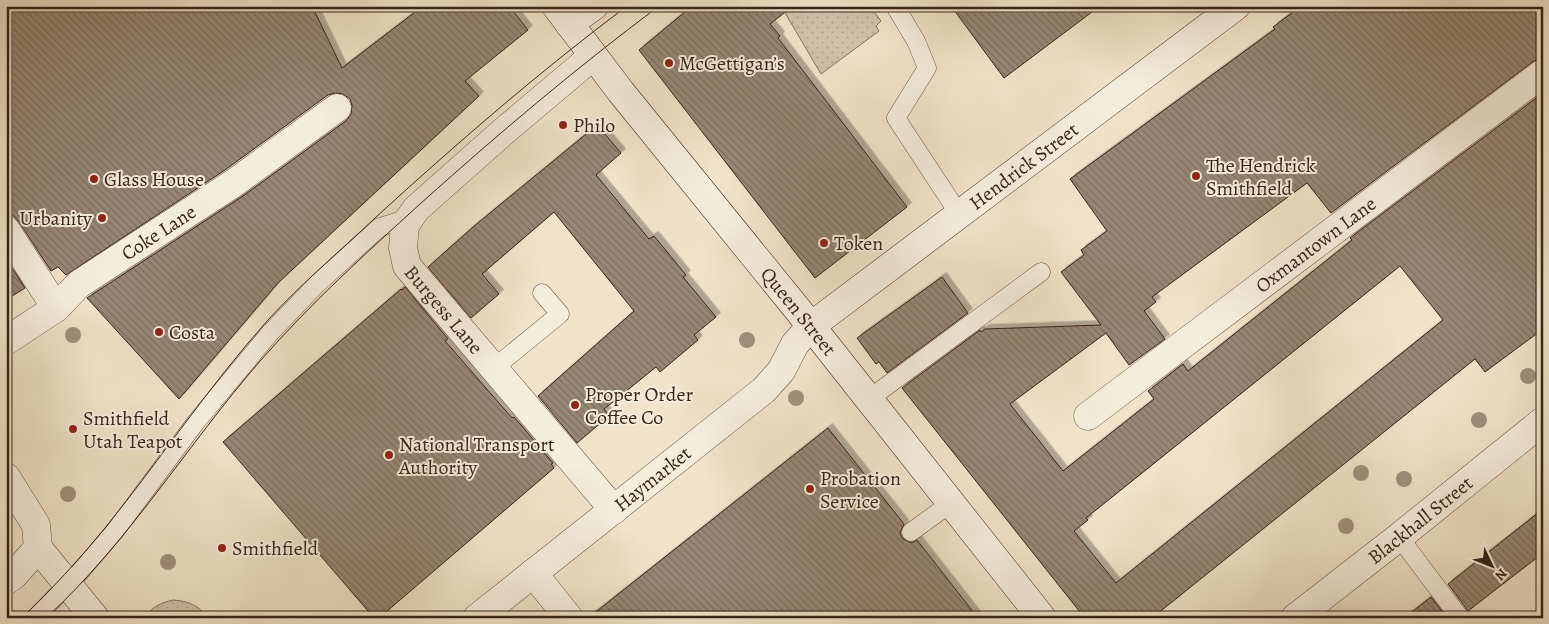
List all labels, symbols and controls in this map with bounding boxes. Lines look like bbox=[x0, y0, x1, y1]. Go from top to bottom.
place label: McGettigan’s bbox=[679, 50, 785, 77]
marker: McGettigan’s bbox=[663, 57, 675, 69]
place label: Philo bbox=[573, 112, 615, 139]
street label: Hendrick Street bbox=[964, 116, 1084, 216]
marker: Philo bbox=[557, 119, 569, 131]
place label: The Hendrick Smithfield bbox=[1206, 152, 1316, 202]
place label: Glass House bbox=[104, 166, 204, 193]
marker: The Hendrick Smithfield bbox=[1190, 170, 1202, 182]
marker: Glass House bbox=[88, 173, 100, 185]
street label: Oxmantown Lane bbox=[1250, 190, 1382, 299]
street label: Coke Lane bbox=[116, 198, 201, 267]
place label: Urbanity bbox=[20, 205, 93, 232]
marker: Urbanity bbox=[96, 212, 108, 224]
place label: Token bbox=[834, 230, 883, 257]
marker: Token bbox=[818, 237, 830, 249]
street label: Burgess Lane bbox=[398, 260, 489, 360]
street label: Queen Street bbox=[754, 261, 843, 362]
place label: Costa bbox=[169, 319, 216, 346]
marker: Costa bbox=[153, 326, 165, 338]
place label: Proper Order Coffee Co bbox=[585, 381, 693, 431]
marker: Proper Order Coffee Co bbox=[569, 399, 581, 411]
place label: Smithfield Utah Teapot bbox=[83, 405, 183, 455]
marker: Smithfield Utah Teapot bbox=[67, 423, 79, 435]
place label: National Transport Authority bbox=[398, 431, 555, 481]
street label: Haymarket bbox=[609, 440, 697, 518]
marker: National Transport Authority bbox=[383, 449, 395, 461]
place label: Probation Service bbox=[820, 465, 901, 515]
street label: Blackhall Street bbox=[1362, 470, 1479, 571]
marker: Probation Service bbox=[804, 483, 816, 495]
place label: Smithfield bbox=[232, 535, 319, 562]
marker: Smithfield bbox=[216, 542, 228, 554]
north arrow bbox=[1466, 542, 1516, 592]
text: N bbox=[1491, 564, 1512, 585]

